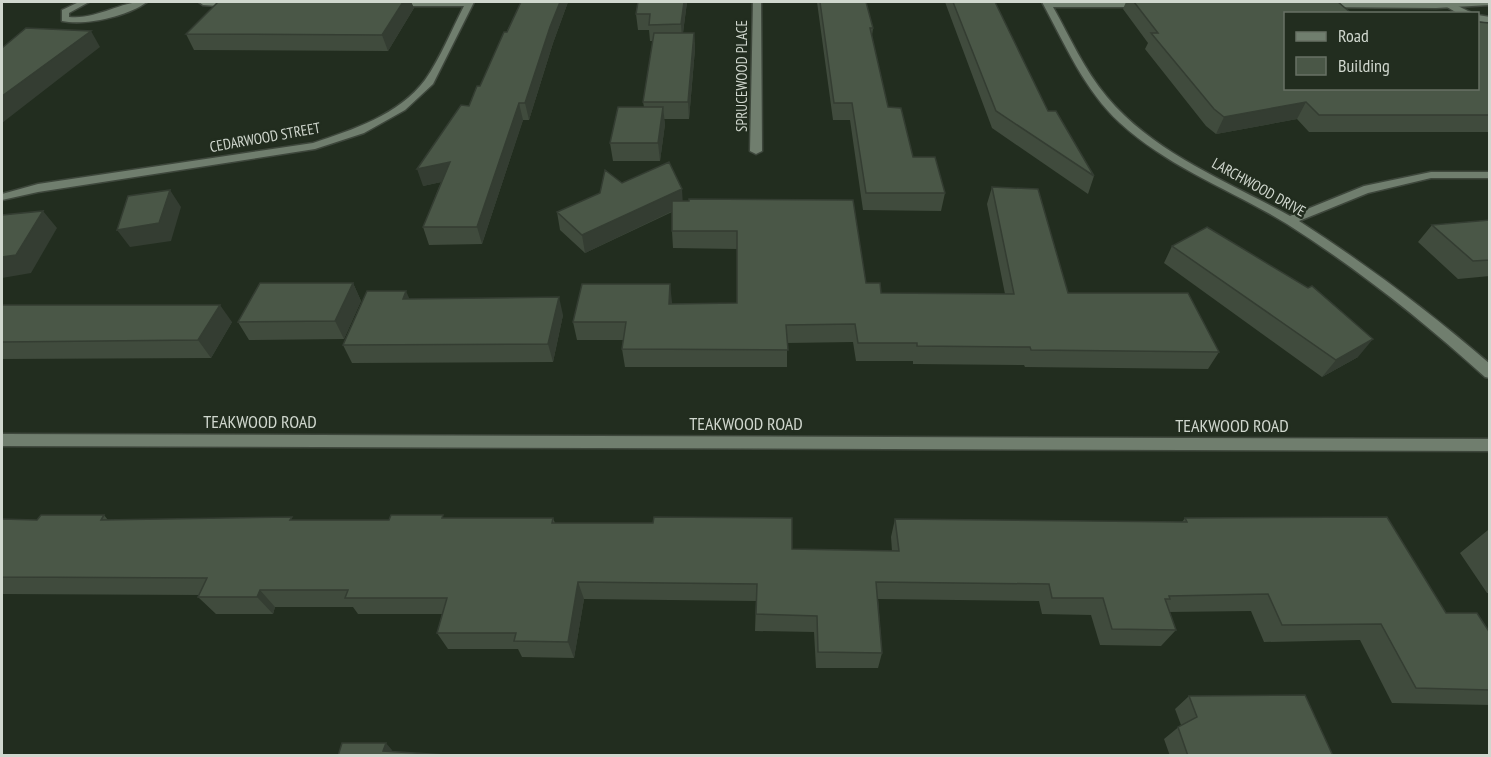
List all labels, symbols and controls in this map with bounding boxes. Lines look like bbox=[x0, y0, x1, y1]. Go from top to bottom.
legend bbox=[1284, 12, 1479, 90]
street label: SPRUCEWOOD PLACE bbox=[732, 20, 751, 132]
text: Road bbox=[1338, 24, 1369, 47]
text: Building bbox=[1338, 54, 1390, 77]
street label: CEDARWOOD STREET bbox=[208, 118, 322, 156]
street label: LARCHWOOD DRIVE bbox=[1209, 153, 1309, 221]
street label: TEAKWOOD ROAD bbox=[203, 410, 317, 433]
street label: TEAKWOOD ROAD bbox=[689, 412, 803, 435]
street label: TEAKWOOD ROAD bbox=[1175, 414, 1289, 437]

